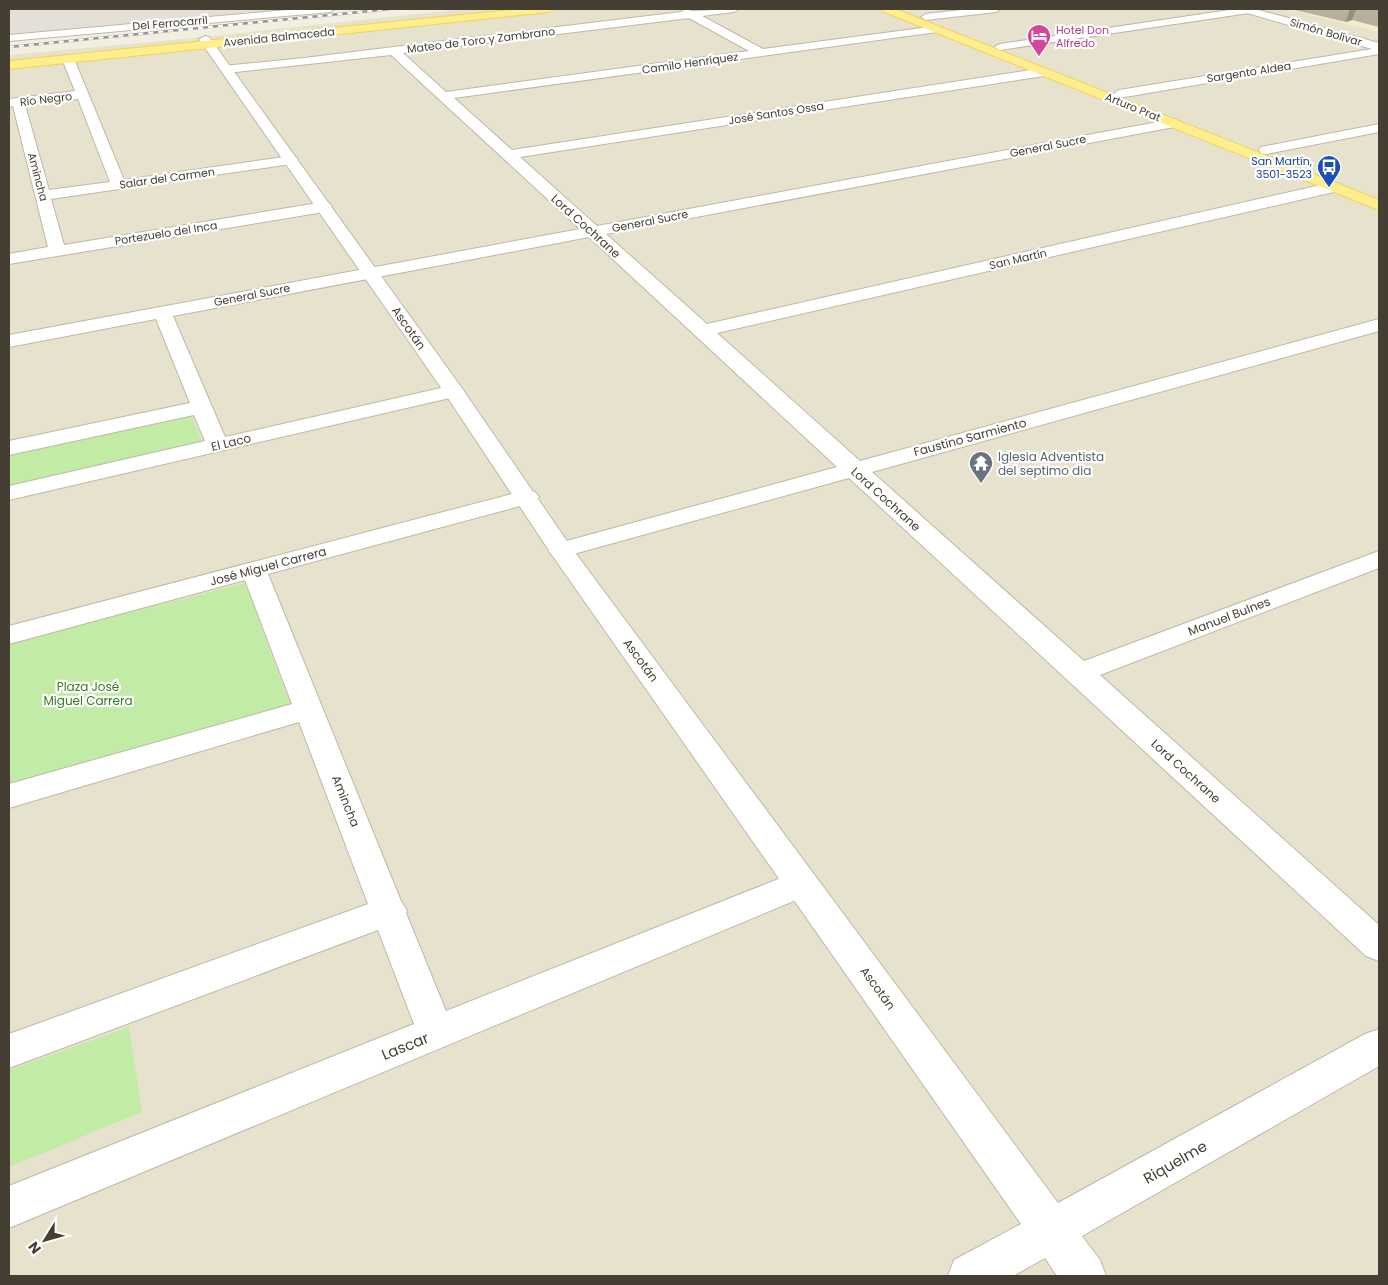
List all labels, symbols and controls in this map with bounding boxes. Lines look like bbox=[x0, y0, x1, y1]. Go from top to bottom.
street label: Del Ferrocarril bbox=[132, 12, 208, 34]
street label: Simón Bolívar bbox=[1288, 14, 1364, 50]
place label: Hotel Don Alfredo bbox=[1056, 22, 1109, 51]
street label: Avenida Balmaceda bbox=[222, 23, 336, 51]
street label: Mateo de Toro y Zambrano bbox=[406, 23, 556, 57]
hotel icon: Hotel Don Alfredo bbox=[1026, 23, 1052, 57]
street label: Camilo Henríquez bbox=[641, 48, 739, 78]
street label: Sargento Aldea bbox=[1206, 57, 1292, 87]
street label: Río Negro bbox=[19, 88, 73, 110]
street label: Arturo Prat bbox=[1103, 89, 1163, 125]
street label: José Santos Ossa bbox=[727, 98, 825, 128]
street label: General Sucre bbox=[1008, 131, 1088, 161]
street label: Amincha bbox=[24, 151, 52, 203]
place label: San Martín, 3501-3523 bbox=[1251, 153, 1312, 182]
bus stop icon: San Martín, 3501-3523 bbox=[1316, 154, 1342, 188]
street label: Salar del Carmen bbox=[118, 163, 216, 193]
street label: Lord Cochrane bbox=[548, 190, 624, 262]
street label: General Sucre bbox=[610, 206, 690, 236]
street label: Portezuelo del Inca bbox=[114, 217, 218, 249]
street label: San Martín bbox=[988, 245, 1048, 273]
street label: General Sucre bbox=[212, 280, 292, 310]
street label: Ascotán bbox=[388, 303, 430, 353]
street label: Faustino Sarmiento bbox=[912, 414, 1029, 460]
street label: El Laco bbox=[209, 429, 253, 455]
place label: Iglesia Adventista del septimo dia bbox=[998, 448, 1104, 479]
temple icon: Iglesia Adventista del septimo dia bbox=[968, 450, 994, 484]
street label: Lord Cochrane bbox=[848, 463, 924, 535]
street label: José Miguel Carrera bbox=[208, 542, 328, 590]
street label: Manuel Bulnes bbox=[1185, 593, 1273, 639]
street label: Ascotán bbox=[620, 635, 662, 685]
park label: Plaza José Miguel Carrera bbox=[43, 678, 133, 709]
street label: Lord Cochrane bbox=[1148, 735, 1224, 807]
street label: Amincha bbox=[328, 773, 364, 829]
street label: Ascotán bbox=[857, 963, 899, 1013]
street label: Lascar bbox=[378, 1027, 432, 1065]
street label: Riquelme bbox=[1139, 1135, 1211, 1189]
north arrow bbox=[20, 1215, 70, 1265]
text: N bbox=[23, 1238, 46, 1258]

